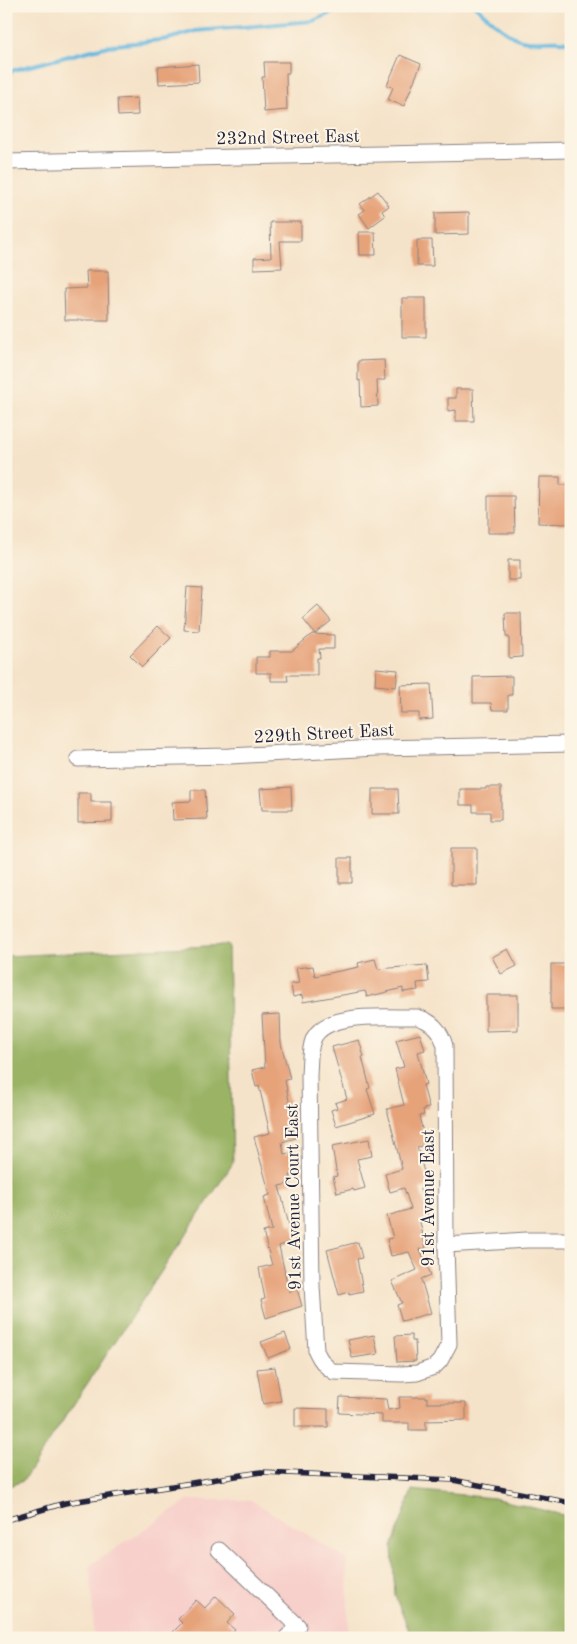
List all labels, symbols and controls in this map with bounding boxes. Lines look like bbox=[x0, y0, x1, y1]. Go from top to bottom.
street label: 232nd Street East bbox=[216, 128, 360, 148]
street label: 229th Street East bbox=[253, 721, 395, 747]
street label: 91st Avenue Court East bbox=[283, 1103, 305, 1291]
street label: 91st Avenue East bbox=[420, 1129, 438, 1267]

